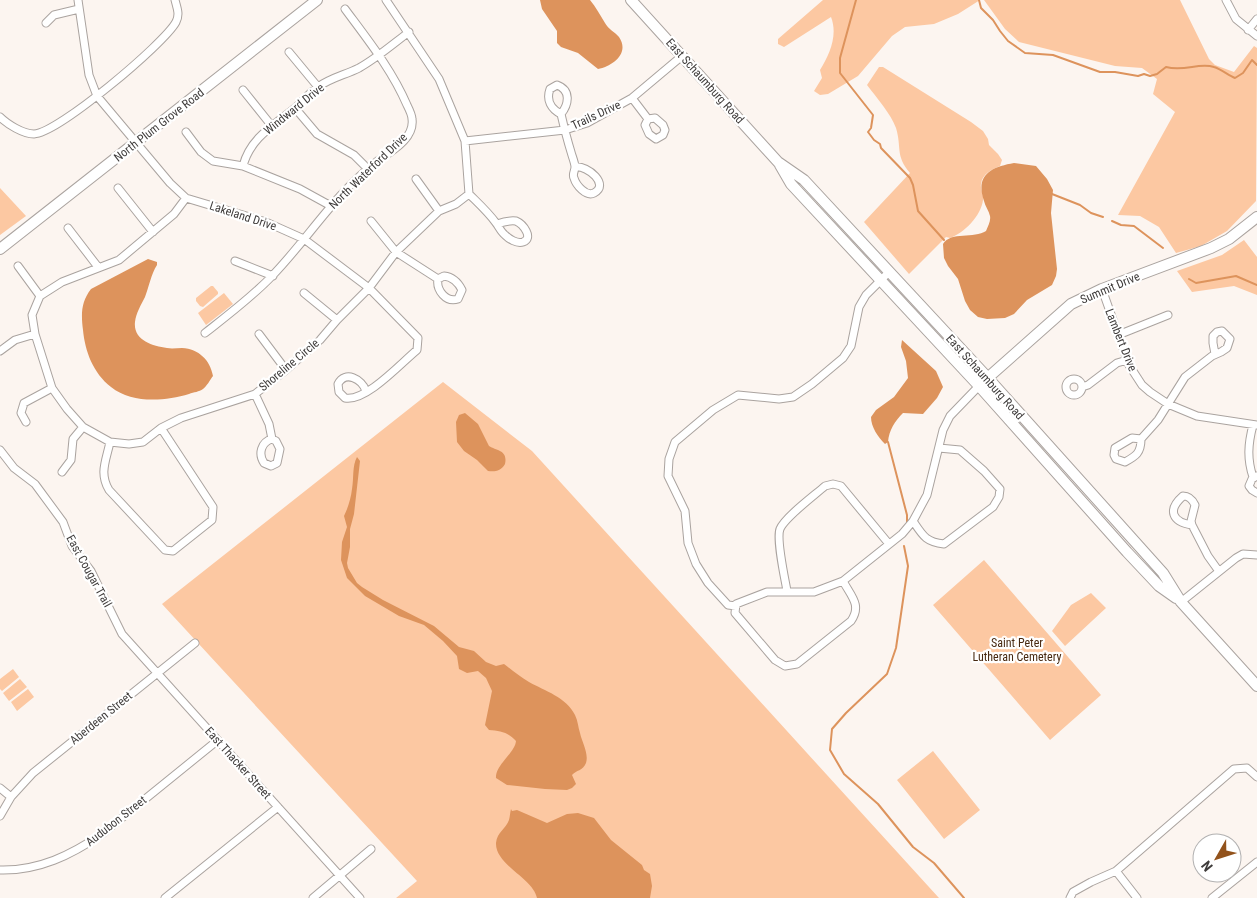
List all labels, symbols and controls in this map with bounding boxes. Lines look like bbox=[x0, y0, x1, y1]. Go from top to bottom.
street label: East Schaumburg Road bbox=[663, 36, 747, 126]
street label: Windward Drive bbox=[261, 80, 327, 138]
street label: North Plum Grove Road bbox=[111, 85, 207, 165]
street label: Trails Drive bbox=[569, 97, 623, 132]
street label: North Waterford Drive bbox=[326, 130, 410, 212]
street label: Lakeland Drive bbox=[208, 199, 278, 233]
street label: Summit Drive bbox=[1078, 269, 1142, 307]
street label: Lambert Drive bbox=[1102, 307, 1140, 374]
street label: East Schaumburg Road bbox=[943, 332, 1027, 422]
street label: Shoreline Circle bbox=[256, 336, 322, 394]
street label: East Cougar Trail bbox=[63, 532, 115, 610]
park label: Saint Peter Lutheran Cemetery bbox=[973, 636, 1061, 664]
street label: Aberdeen Street bbox=[67, 688, 135, 747]
street label: East Thacker Street bbox=[202, 724, 274, 802]
street label: Audubon Street bbox=[83, 793, 149, 849]
north arrow bbox=[1192, 833, 1242, 883]
text: N bbox=[1198, 858, 1216, 875]

